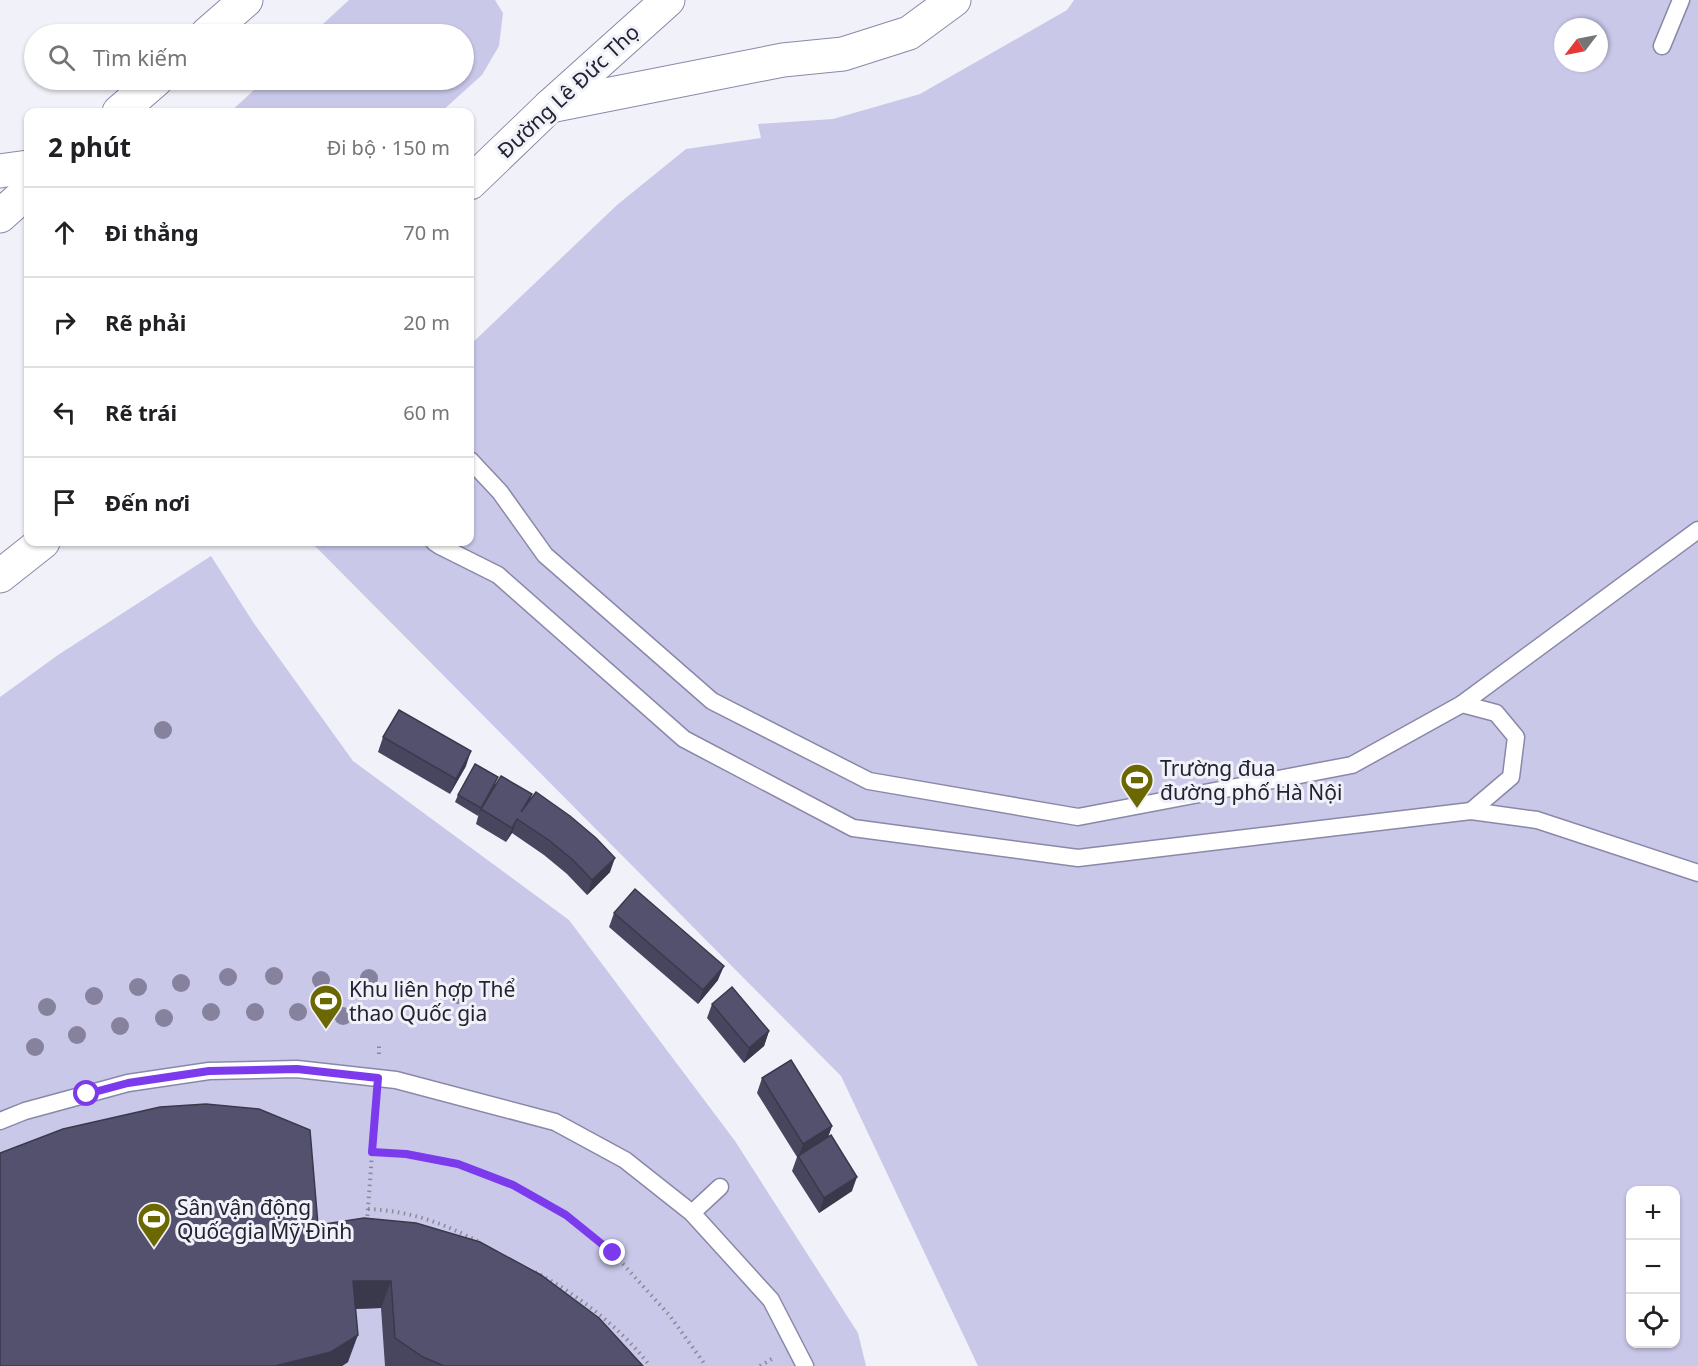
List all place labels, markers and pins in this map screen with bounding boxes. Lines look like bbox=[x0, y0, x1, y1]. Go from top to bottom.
place label: Trường đua đường phố Hà Nội bbox=[1160, 754, 1342, 806]
sports icon: Trường đua đường phố Hà Nội bbox=[1119, 762, 1155, 809]
place label: Khu liên hợp Thể thao Quốc gia bbox=[349, 975, 515, 1027]
sports icon: Khu liên hợp Thể thao Quốc gia bbox=[308, 983, 344, 1030]
place label: Sân vận động Quốc gia Mỹ Đình bbox=[177, 1193, 352, 1245]
sports icon: Sân vận động Quốc gia Mỹ Đình bbox=[136, 1201, 172, 1248]

